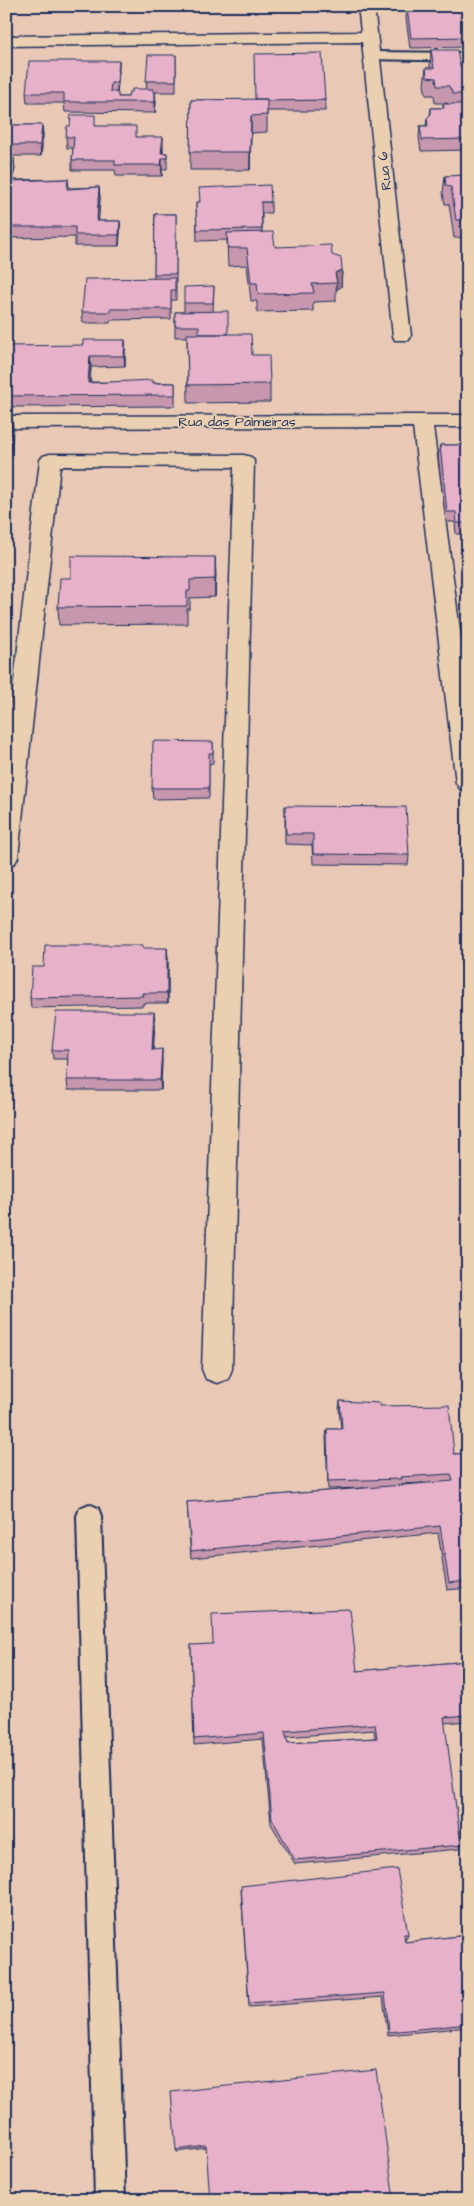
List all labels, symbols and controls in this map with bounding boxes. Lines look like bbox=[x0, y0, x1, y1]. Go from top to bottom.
street label: Rua 6 bbox=[373, 150, 397, 191]
street label: Rua das Palmeiras bbox=[178, 412, 296, 432]

